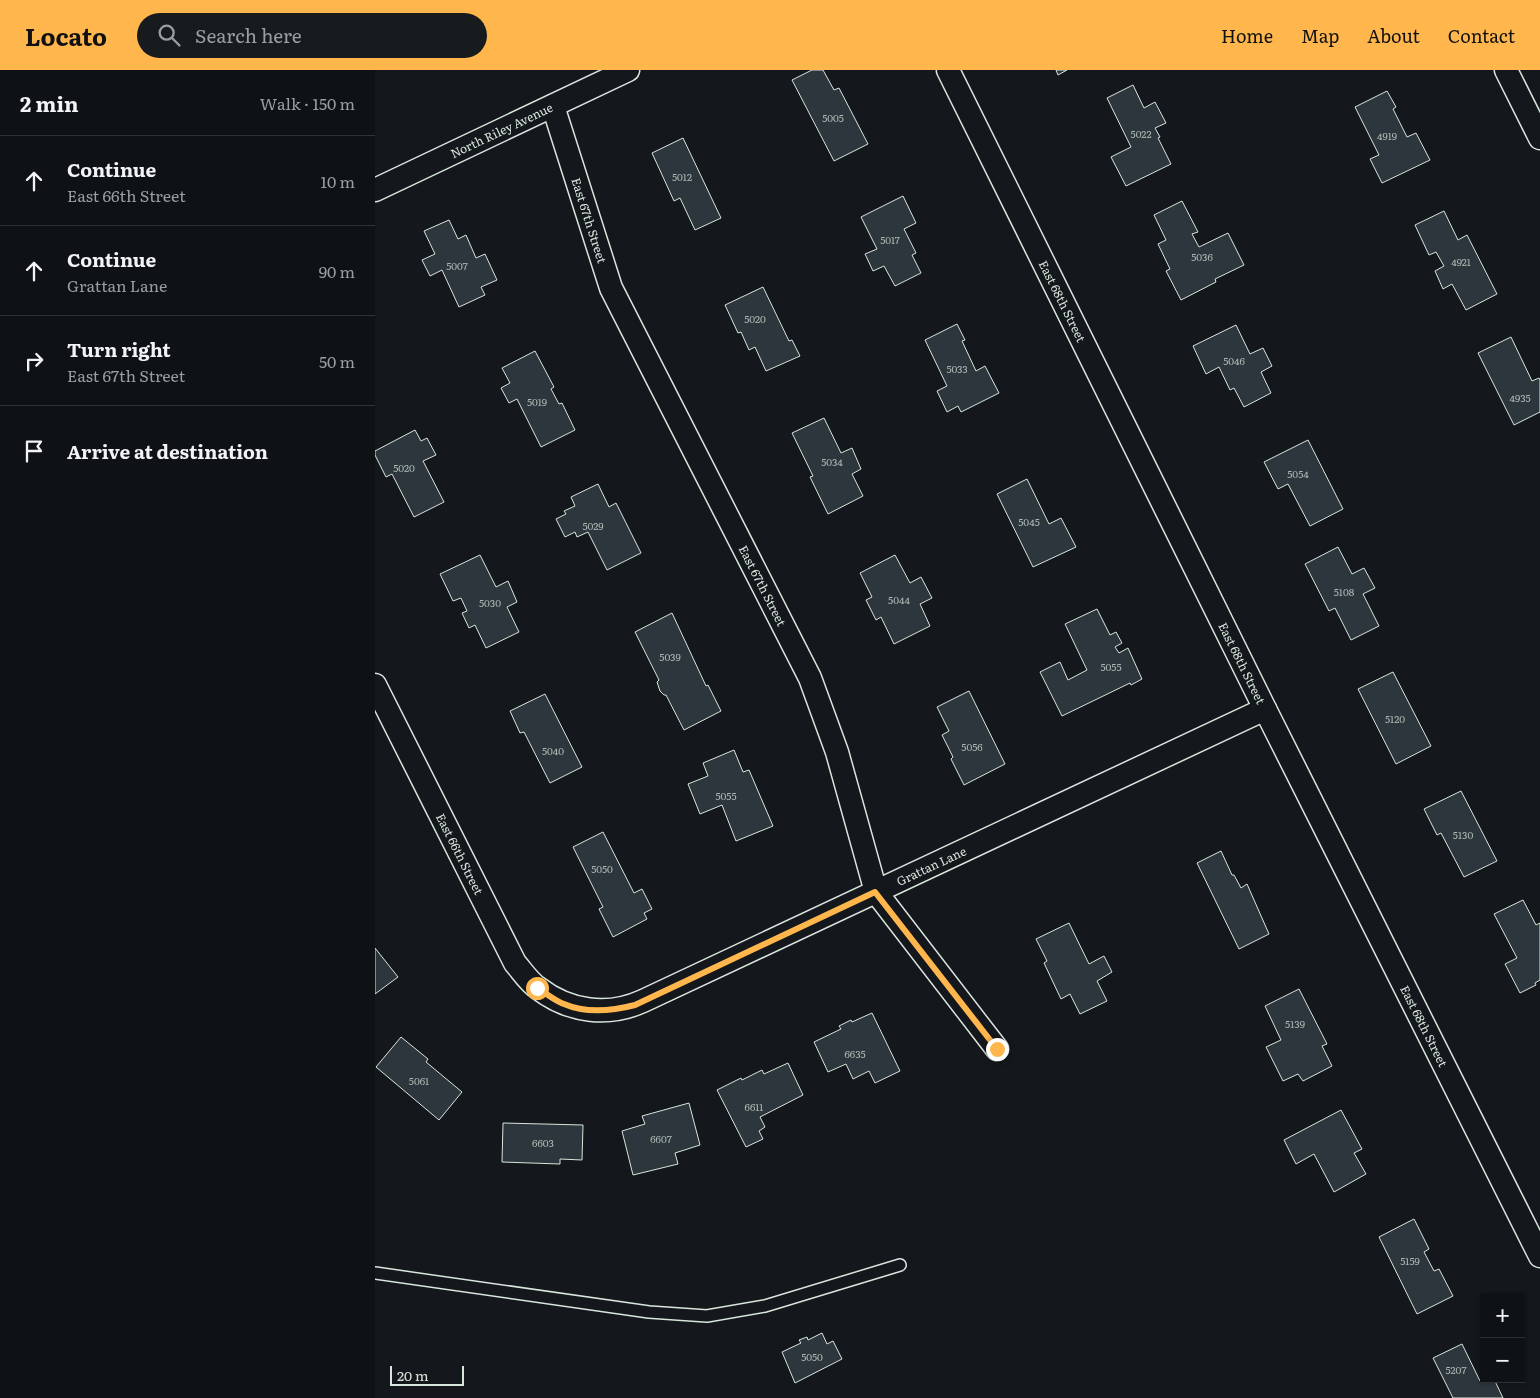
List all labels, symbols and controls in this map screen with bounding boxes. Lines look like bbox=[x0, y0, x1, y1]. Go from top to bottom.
search box bbox=[137, 13, 487, 58]
text: Locato bbox=[25, 18, 107, 53]
icon: search bbox=[155, 21, 183, 49]
text: Search here bbox=[195, 21, 302, 49]
text: Home bbox=[1221, 22, 1273, 49]
text: Map bbox=[1301, 22, 1339, 49]
text: About bbox=[1367, 22, 1420, 49]
text: Contact bbox=[1448, 22, 1515, 49]
text: 2 min bbox=[20, 87, 79, 118]
text: Walk · 150 m bbox=[260, 91, 355, 115]
street label: North Riley Avenue bbox=[447, 98, 556, 162]
house number: 5005 bbox=[822, 110, 844, 125]
house number: 5022 bbox=[1131, 126, 1151, 141]
house number: 4919 bbox=[1377, 128, 1397, 143]
text: Continue bbox=[67, 155, 156, 183]
icon: ahead bbox=[20, 167, 48, 195]
text: 10 m bbox=[321, 169, 355, 193]
house number: 5012 bbox=[672, 169, 692, 184]
street label: East 67th Street bbox=[567, 175, 612, 265]
text: East 66th Street bbox=[67, 183, 186, 207]
house number: 5017 bbox=[880, 232, 900, 247]
text: Continue bbox=[67, 245, 156, 273]
house number: 5036 bbox=[1191, 249, 1213, 264]
house number: 4921 bbox=[1451, 254, 1471, 269]
icon: ahead bbox=[20, 257, 48, 285]
street label: East 68th Street bbox=[1035, 257, 1091, 345]
house number: 5007 bbox=[446, 258, 468, 273]
text: 90 m bbox=[319, 259, 355, 283]
text: Grattan Lane bbox=[67, 273, 167, 297]
house number: 5020 bbox=[744, 311, 766, 326]
text: Turn right bbox=[67, 335, 171, 363]
icon: right bbox=[20, 347, 48, 375]
text: 50 m bbox=[319, 349, 355, 373]
house number: 5046 bbox=[1223, 353, 1245, 368]
house number: 5033 bbox=[946, 361, 968, 376]
text: East 67th Street bbox=[67, 363, 185, 387]
house number: 4935 bbox=[1509, 390, 1531, 405]
house number: 5019 bbox=[527, 394, 547, 409]
icon: arrive bbox=[20, 437, 48, 465]
text: Arrive at destination bbox=[67, 437, 268, 465]
house number: 5034 bbox=[821, 454, 843, 469]
house number: 5020 bbox=[393, 460, 415, 475]
house number: 5054 bbox=[1287, 466, 1309, 481]
house number: 5045 bbox=[1018, 514, 1040, 529]
house number: 5029 bbox=[582, 518, 604, 533]
street label: East 67th Street bbox=[735, 542, 791, 629]
house number: 5108 bbox=[1334, 584, 1355, 599]
house number: 5044 bbox=[888, 592, 910, 607]
house number: 5030 bbox=[479, 595, 501, 610]
street label: East 68th Street bbox=[1214, 619, 1270, 707]
house number: 5039 bbox=[659, 649, 681, 664]
house number: 5055 bbox=[1100, 659, 1122, 674]
house number: 5120 bbox=[1385, 711, 1405, 726]
house number: 5056 bbox=[961, 739, 983, 754]
house number: 5040 bbox=[542, 743, 564, 758]
house number: 5055 bbox=[715, 788, 737, 803]
street label: East 66th Street bbox=[432, 810, 488, 898]
house number: 5130 bbox=[1453, 827, 1473, 842]
street label: Grattan Lane bbox=[893, 842, 969, 890]
house number: 5050 bbox=[591, 861, 613, 876]
route start bbox=[526, 977, 549, 1000]
street label: East 68th Street bbox=[1396, 982, 1452, 1070]
house number: 5139 bbox=[1285, 1016, 1305, 1031]
route end bbox=[986, 1038, 1009, 1061]
house number: 6635 bbox=[844, 1046, 866, 1061]
house number: 5061 bbox=[409, 1073, 429, 1088]
house number: 6611 bbox=[745, 1099, 763, 1114]
house number: 6607 bbox=[650, 1131, 672, 1146]
house number: 6603 bbox=[532, 1135, 554, 1150]
house number: 5159 bbox=[1400, 1253, 1420, 1268]
map controls bbox=[1480, 1293, 1525, 1383]
button: + bbox=[1480, 1293, 1525, 1338]
button: − bbox=[1480, 1338, 1525, 1383]
house number: 5050 bbox=[801, 1349, 823, 1364]
house number: 5207 bbox=[1446, 1362, 1466, 1377]
scale bar bbox=[390, 1363, 464, 1386]
text: 20 m bbox=[397, 1365, 429, 1385]

